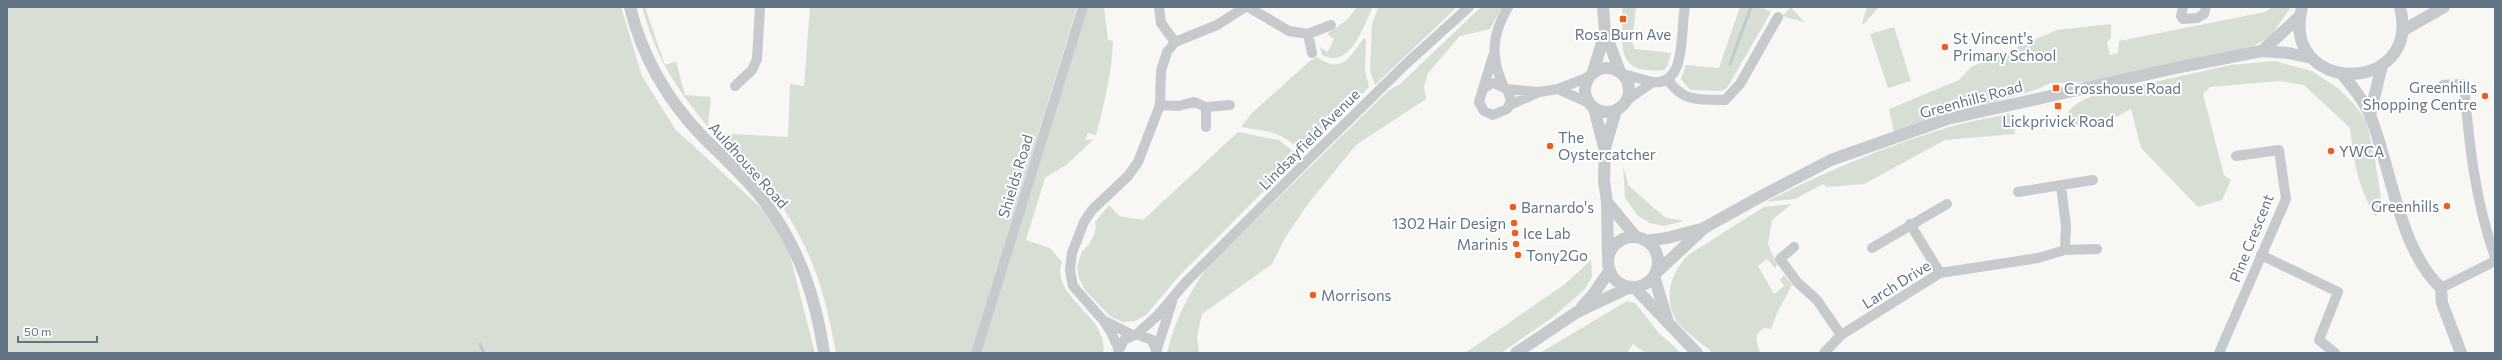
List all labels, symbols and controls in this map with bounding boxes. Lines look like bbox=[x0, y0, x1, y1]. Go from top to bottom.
marker: Rosa Burn Ave bbox=[1618, 14, 1628, 24]
place label: Rosa Burn Ave bbox=[1575, 25, 1671, 43]
place label: St Vincent's Primary School bbox=[1953, 29, 2056, 64]
marker: St Vincent's Primary School bbox=[1940, 42, 1950, 52]
street label: Greenhills Road bbox=[1917, 77, 2025, 121]
place label: Greenhills Shopping Centre bbox=[2363, 78, 2477, 113]
place label: Crosshouse Road bbox=[2064, 79, 2181, 97]
marker: Crosshouse Road bbox=[2051, 83, 2061, 93]
street label: Lindsayfield Avenue bbox=[1255, 85, 1363, 193]
marker: Greenhills Shopping Centre bbox=[2480, 91, 2490, 101]
marker: Lickprivick Road bbox=[2053, 101, 2063, 111]
place label: Lickprivick Road bbox=[2002, 112, 2114, 130]
street label: Auldhouse Road bbox=[706, 118, 792, 212]
place label: The Oystercatcher bbox=[1558, 128, 1656, 163]
street label: Shields Road bbox=[994, 132, 1036, 220]
marker: The Oystercatcher bbox=[1545, 141, 1555, 151]
place label: YWCA bbox=[2339, 142, 2384, 160]
marker: YWCA bbox=[2326, 146, 2336, 156]
street label: Pine Crescent bbox=[2225, 191, 2277, 285]
place label: Greenhills bbox=[2371, 197, 2439, 215]
place label: Barnardo's bbox=[1521, 198, 1594, 216]
marker: Greenhills bbox=[2442, 201, 2452, 211]
marker: Barnardo's bbox=[1508, 202, 1518, 212]
place label: 1302 Hair Design bbox=[1392, 214, 1506, 232]
marker: 1302 Hair Design bbox=[1509, 218, 1519, 228]
place label: Ice Lab bbox=[1523, 224, 1571, 242]
marker: Ice Lab bbox=[1510, 228, 1520, 238]
place label: Marinis bbox=[1457, 235, 1508, 253]
marker: Marinis bbox=[1511, 239, 1521, 249]
place label: Tony2Go bbox=[1526, 246, 1588, 264]
marker: Tony2Go bbox=[1513, 250, 1523, 260]
street label: Larch Drive bbox=[1858, 256, 1934, 312]
place label: Morrisons bbox=[1321, 286, 1392, 304]
marker: Morrisons bbox=[1308, 290, 1318, 300]
scale bar bbox=[18, 318, 97, 344]
text: 50 m bbox=[24, 324, 52, 338]

